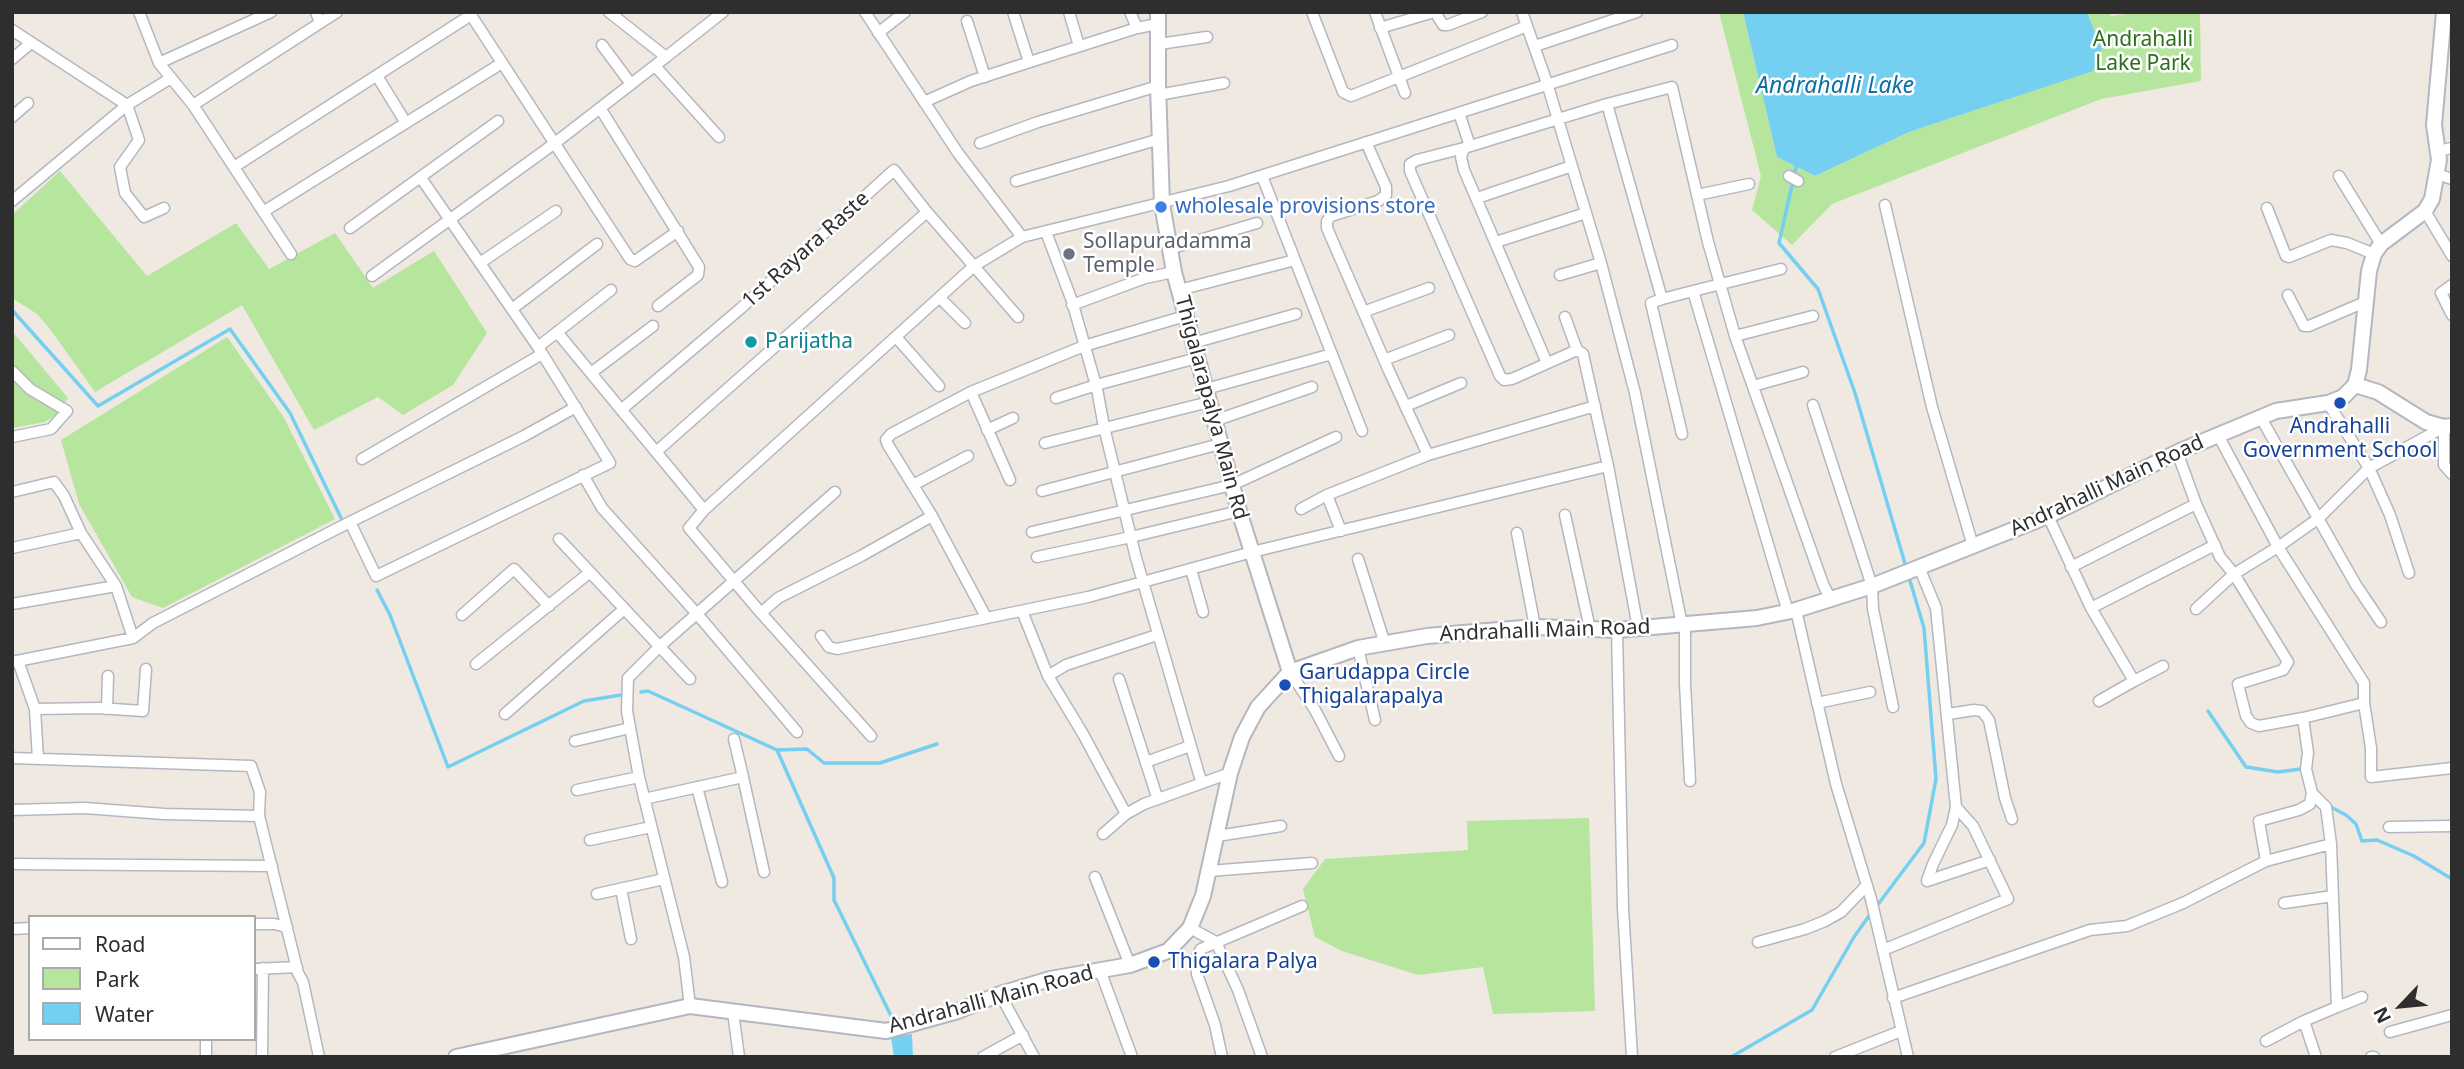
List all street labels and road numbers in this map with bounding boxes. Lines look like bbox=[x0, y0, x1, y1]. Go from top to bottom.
street label: 1st Rayara Raste bbox=[737, 186, 875, 314]
street label: Thigalarapalya Main Rd bbox=[1169, 293, 1253, 523]
street label: Andrahalli Main Road bbox=[2006, 430, 2208, 542]
street label: Andrahalli Main Road bbox=[1439, 615, 1651, 647]
street label: Andrahalli Main Road bbox=[886, 961, 1096, 1039]

